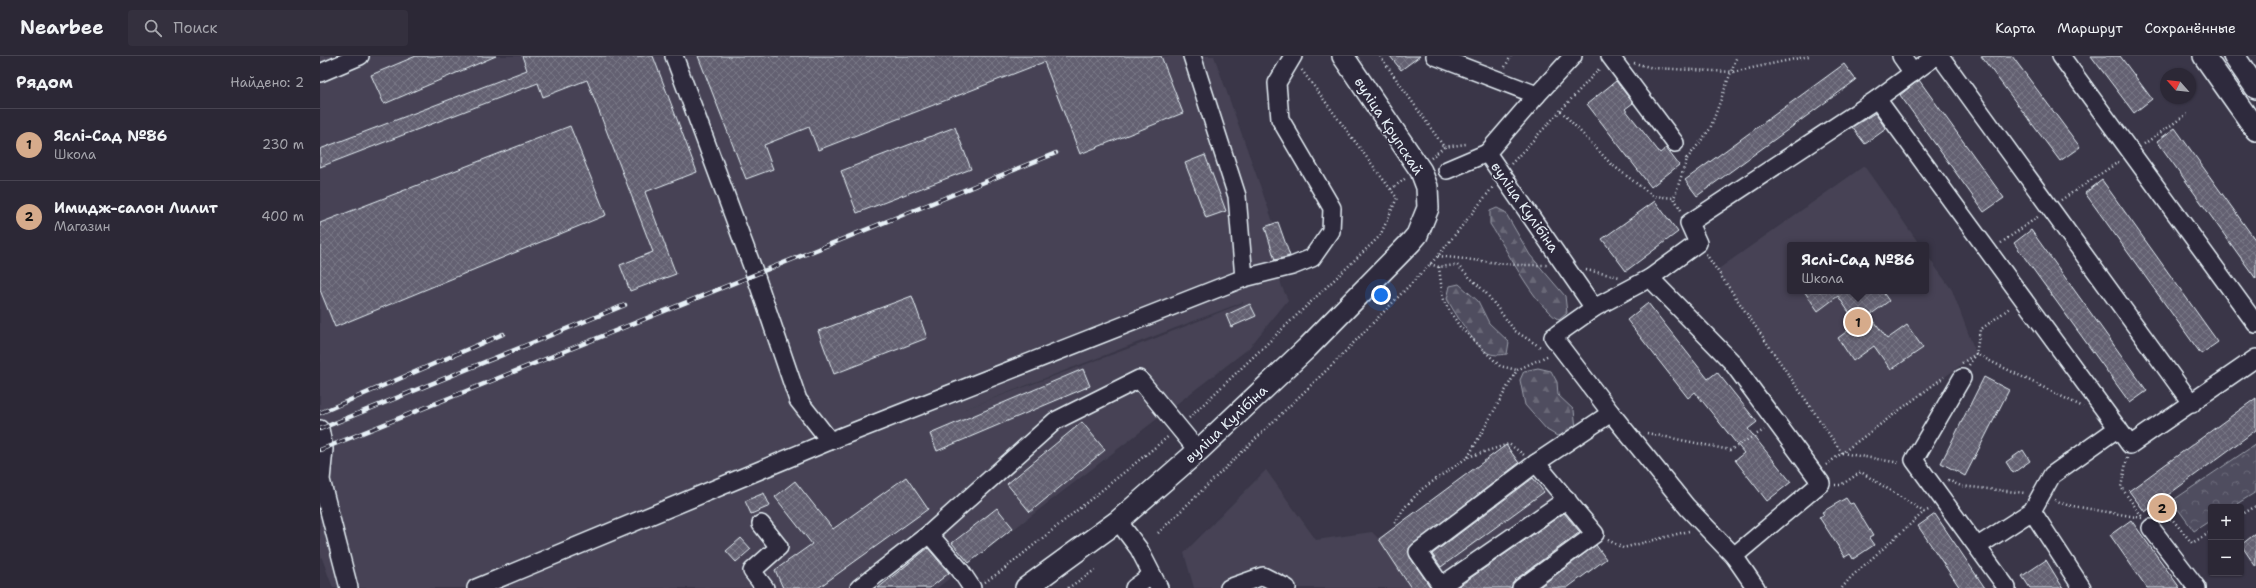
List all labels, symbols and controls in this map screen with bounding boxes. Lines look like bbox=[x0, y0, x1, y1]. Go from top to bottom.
search box bbox=[128, 10, 408, 46]
text: Nearbee bbox=[20, 15, 104, 40]
icon: search bbox=[142, 17, 164, 39]
text: Поиск bbox=[174, 18, 217, 38]
text: Карта bbox=[1995, 19, 2035, 37]
text: Маршрут bbox=[2057, 19, 2123, 37]
text: Сохранённые bbox=[2145, 19, 2236, 37]
north arrow bbox=[2160, 68, 2196, 104]
text: Рядом bbox=[16, 71, 73, 93]
text: Найдено: 2 bbox=[230, 74, 304, 91]
street label: вуліца Крупскай bbox=[1351, 74, 1427, 178]
text: Яслі-Сад №86 bbox=[54, 126, 167, 146]
text: 1 bbox=[26, 136, 32, 153]
text: 230 m bbox=[262, 136, 304, 153]
text: Школа bbox=[54, 146, 96, 163]
street label: вуліца Кулібіна bbox=[1487, 158, 1563, 256]
text: Имидж-салон Лилит bbox=[54, 198, 218, 218]
text: 2 bbox=[24, 208, 34, 225]
text: 400 m bbox=[261, 208, 304, 225]
text: Магазин bbox=[54, 218, 110, 235]
popup bbox=[1787, 242, 1929, 294]
text: Яслі-Сад №86 bbox=[1801, 250, 1915, 270]
text: Школа bbox=[1801, 270, 1844, 287]
your location bbox=[1371, 285, 1391, 305]
pin: 1 bbox=[1845, 307, 1871, 337]
street label: вуліца Кулібіна bbox=[1181, 381, 1271, 467]
pin: 2 bbox=[2149, 493, 2175, 523]
map controls bbox=[2208, 504, 2244, 576]
button: + bbox=[2208, 504, 2244, 540]
button: − bbox=[2208, 540, 2244, 576]

